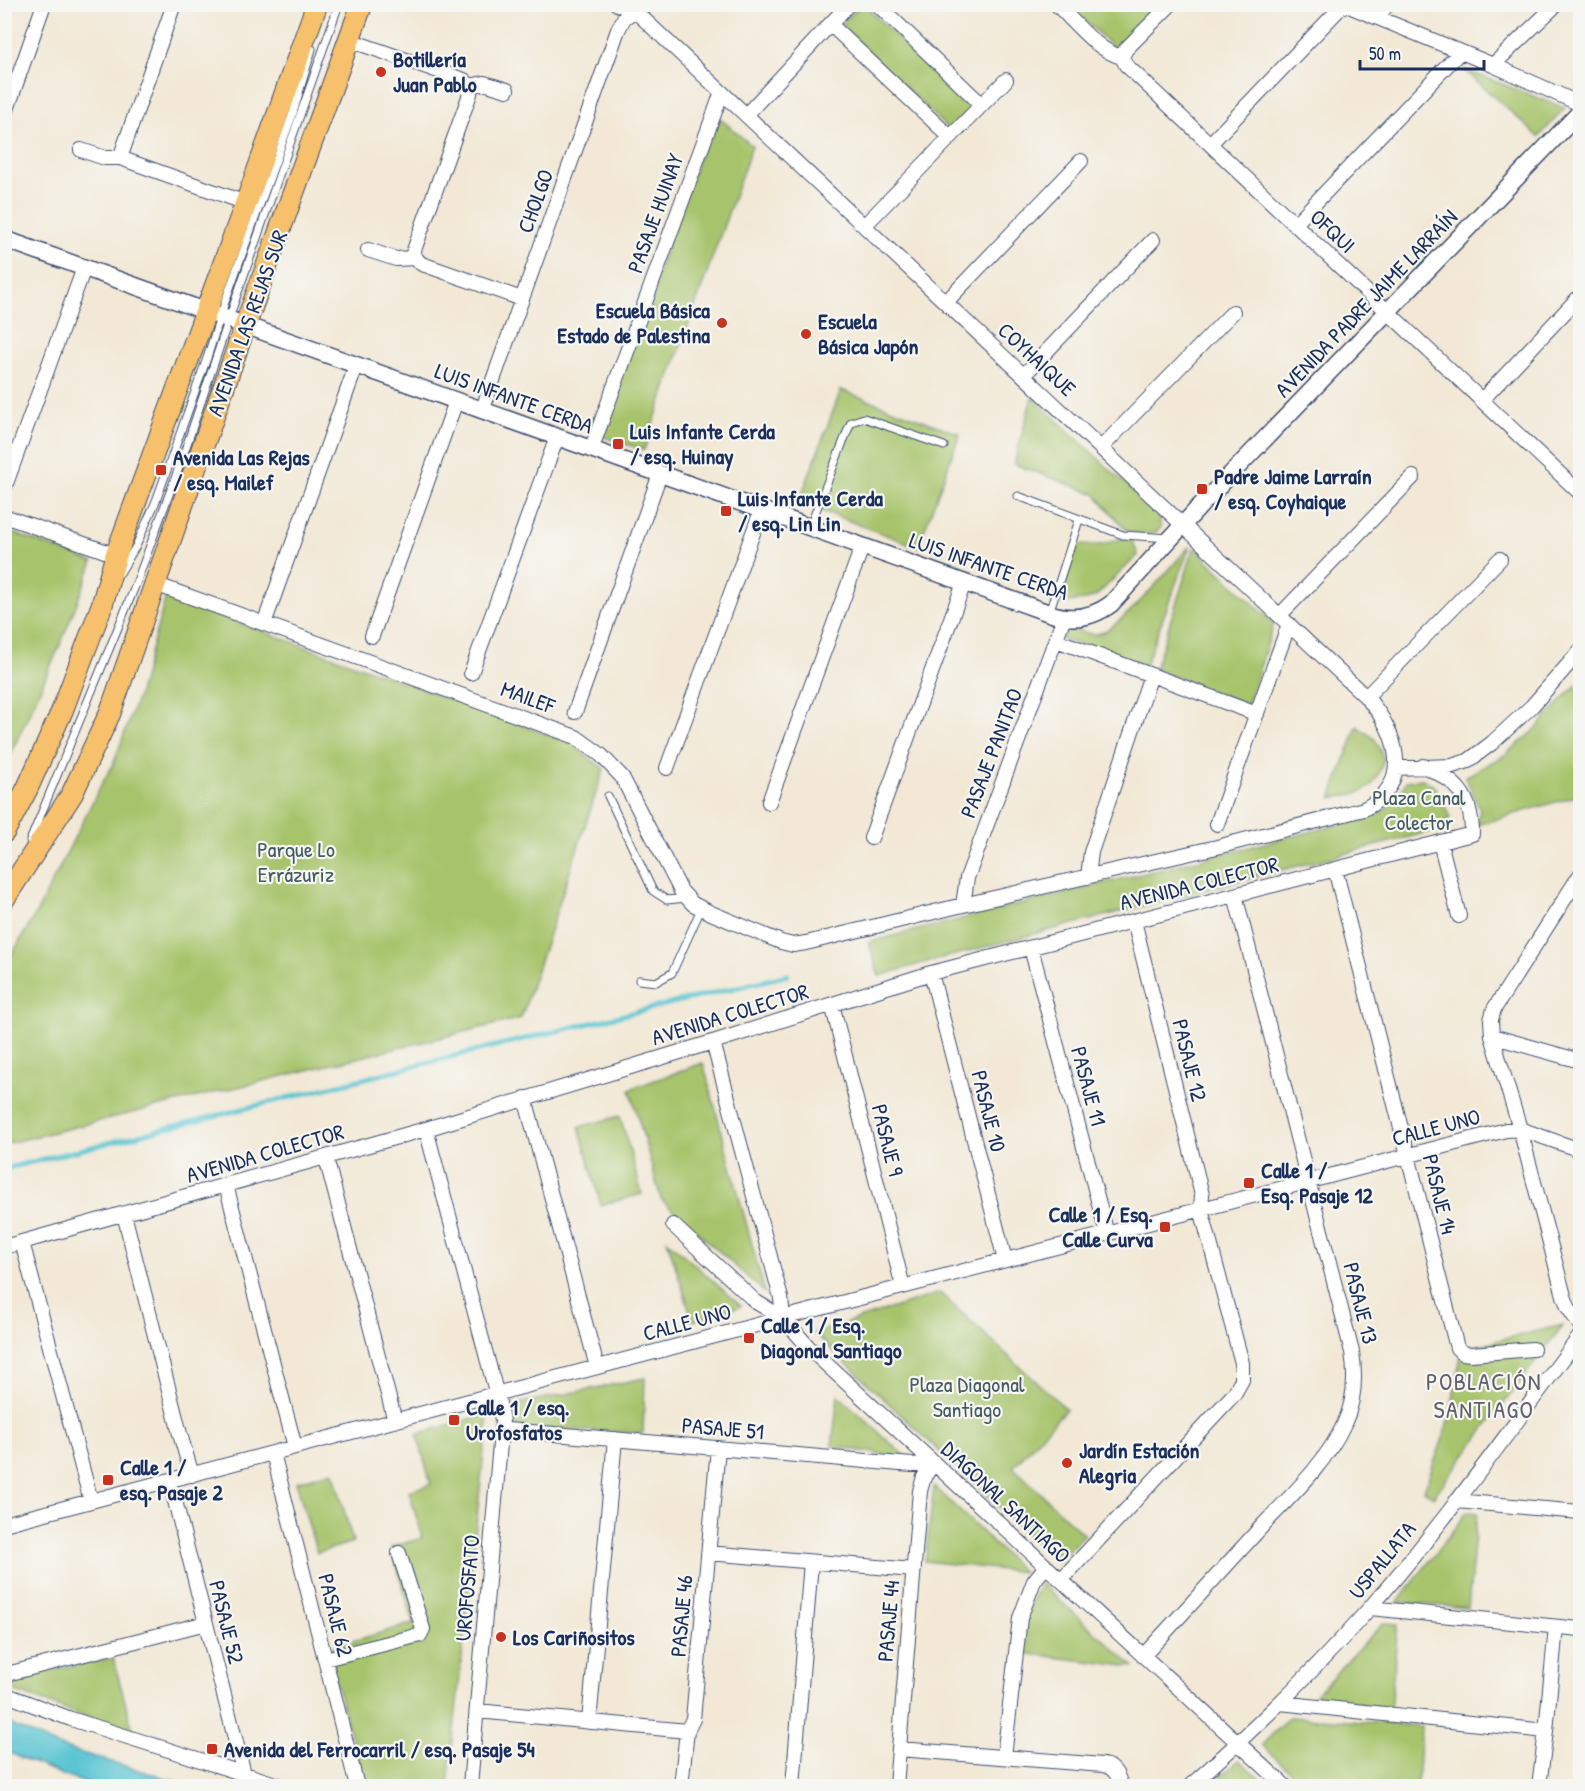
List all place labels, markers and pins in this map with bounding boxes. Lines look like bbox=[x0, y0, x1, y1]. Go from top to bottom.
place label: Botillería Juan Pablo bbox=[393, 44, 477, 99]
marker: Botillería Juan Pablo bbox=[374, 65, 388, 79]
place label: Escuela Básica Estado de Palestina bbox=[557, 295, 710, 350]
place label: Escuela Básica Japón bbox=[818, 306, 918, 362]
marker: Escuela Básica Estado de Palestina bbox=[715, 316, 729, 330]
marker: Escuela Básica Japón bbox=[799, 327, 813, 341]
place label: Luis Infante Cerda / esq. Huinay bbox=[630, 416, 775, 472]
marker: Luis Infante Cerda / esq. Huinay bbox=[611, 437, 625, 451]
place label: Avenida Las Rejas / esq. Mailef bbox=[173, 442, 310, 498]
place label: Padre Jaime Larraín / esq. Coyhaique bbox=[1214, 461, 1372, 517]
marker: Avenida Las Rejas / esq. Mailef bbox=[154, 463, 168, 477]
marker: Padre Jaime Larraín / esq. Coyhaique bbox=[1195, 482, 1209, 496]
place label: Luis Infante Cerda / esq. Lin Lin bbox=[738, 483, 883, 539]
marker: Luis Infante Cerda / esq. Lin Lin bbox=[719, 504, 733, 518]
place label: Calle 1 / Esq. Pasaje 12 bbox=[1261, 1155, 1373, 1211]
marker: Calle 1 / Esq. Pasaje 12 bbox=[1242, 1176, 1256, 1190]
place label: Calle 1 / Esq. Calle Curva bbox=[1049, 1199, 1153, 1254]
marker: Calle 1 / Esq. Calle Curva bbox=[1158, 1220, 1172, 1234]
place label: Calle 1 / Esq. Diagonal Santiago bbox=[761, 1310, 902, 1366]
marker: Calle 1 / Esq. Diagonal Santiago bbox=[742, 1331, 756, 1345]
place label: Calle 1 / esq. Urofosfatos bbox=[466, 1392, 570, 1447]
marker: Calle 1 / esq. Urofosfatos bbox=[447, 1413, 461, 1427]
place label: Jardín Estación Alegria bbox=[1079, 1435, 1199, 1491]
place label: Calle 1 / esq. Pasaje 2 bbox=[120, 1452, 223, 1508]
marker: Jardín Estación Alegria bbox=[1060, 1456, 1074, 1470]
marker: Calle 1 / esq. Pasaje 2 bbox=[101, 1473, 115, 1487]
place label: Los Cariñositos bbox=[513, 1622, 635, 1652]
marker: Los Cariñositos bbox=[494, 1630, 508, 1644]
place label: Avenida del Ferrocarril / esq. Pasaje 54 bbox=[224, 1734, 535, 1765]
marker: Avenida del Ferrocarril / esq. Pasaje 54 bbox=[205, 1742, 219, 1756]

